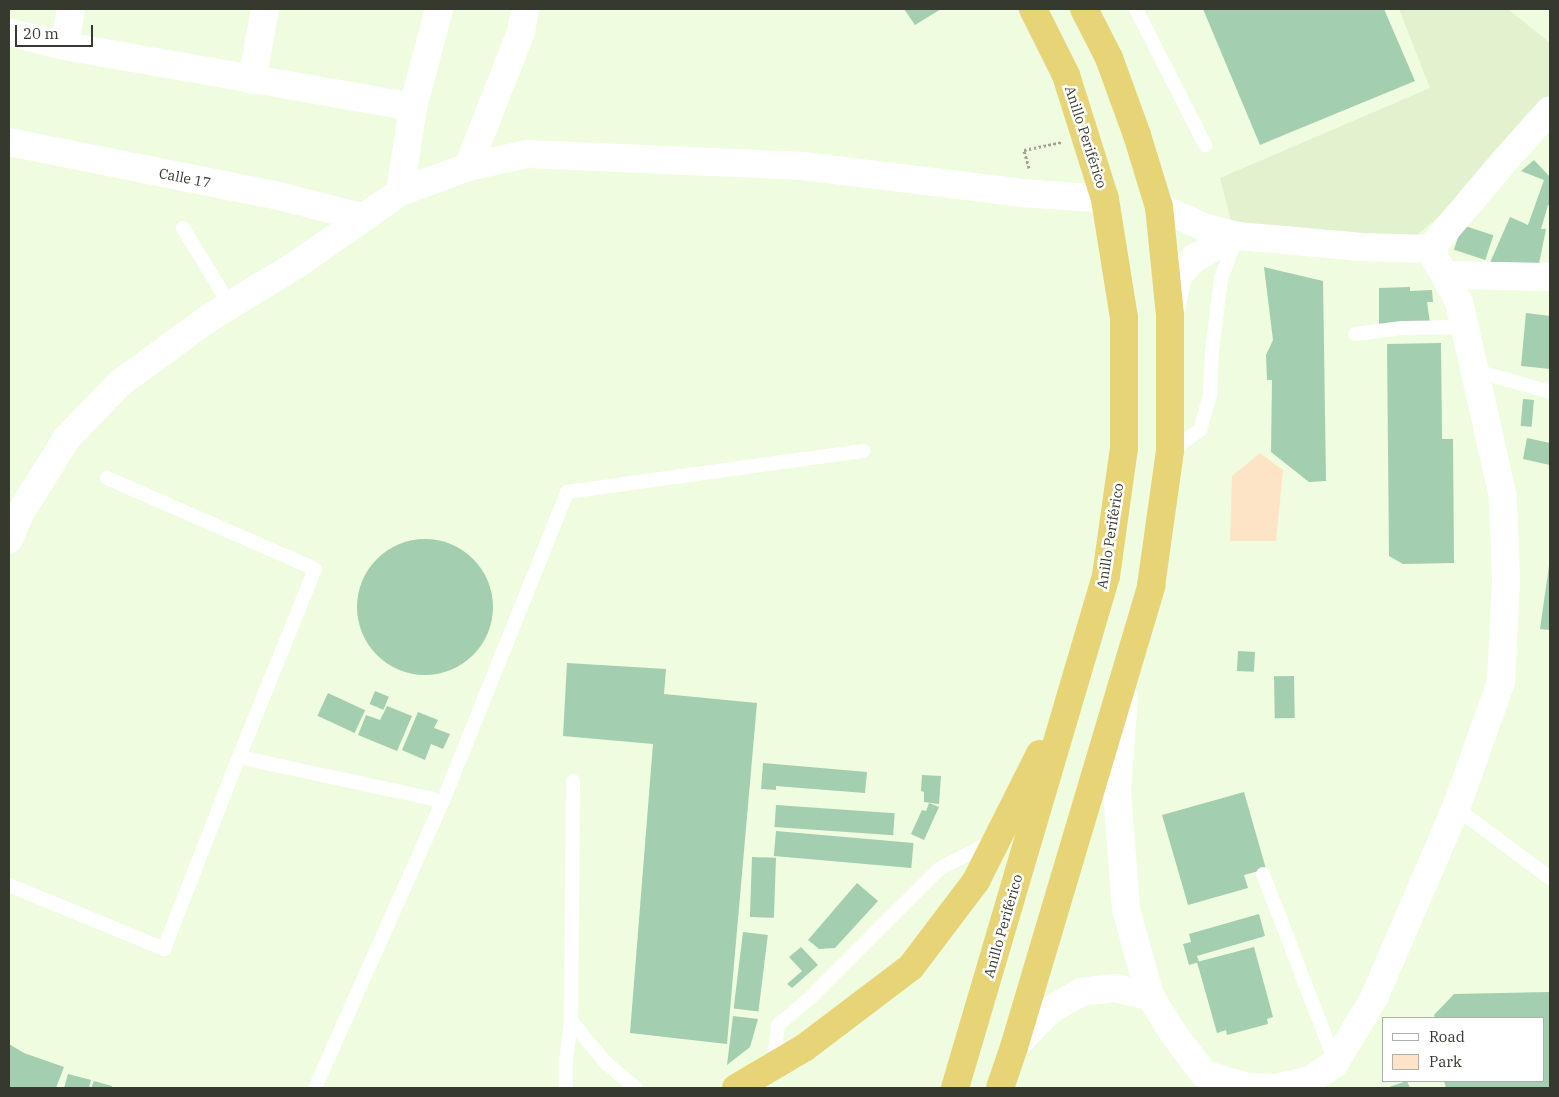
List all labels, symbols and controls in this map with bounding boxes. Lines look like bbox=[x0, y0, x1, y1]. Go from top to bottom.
scale bar bbox=[18, 15, 95, 47]
text: 20 m bbox=[23, 24, 59, 43]
street label: Anillo Periférico bbox=[1061, 84, 1111, 190]
street label: Calle 17 bbox=[158, 165, 212, 191]
street label: Anillo Periférico bbox=[1093, 482, 1127, 590]
street label: Anillo Periférico bbox=[980, 872, 1026, 980]
legend bbox=[1382, 1017, 1544, 1082]
text: Road bbox=[1429, 1027, 1465, 1046]
text: Park bbox=[1429, 1052, 1462, 1071]

